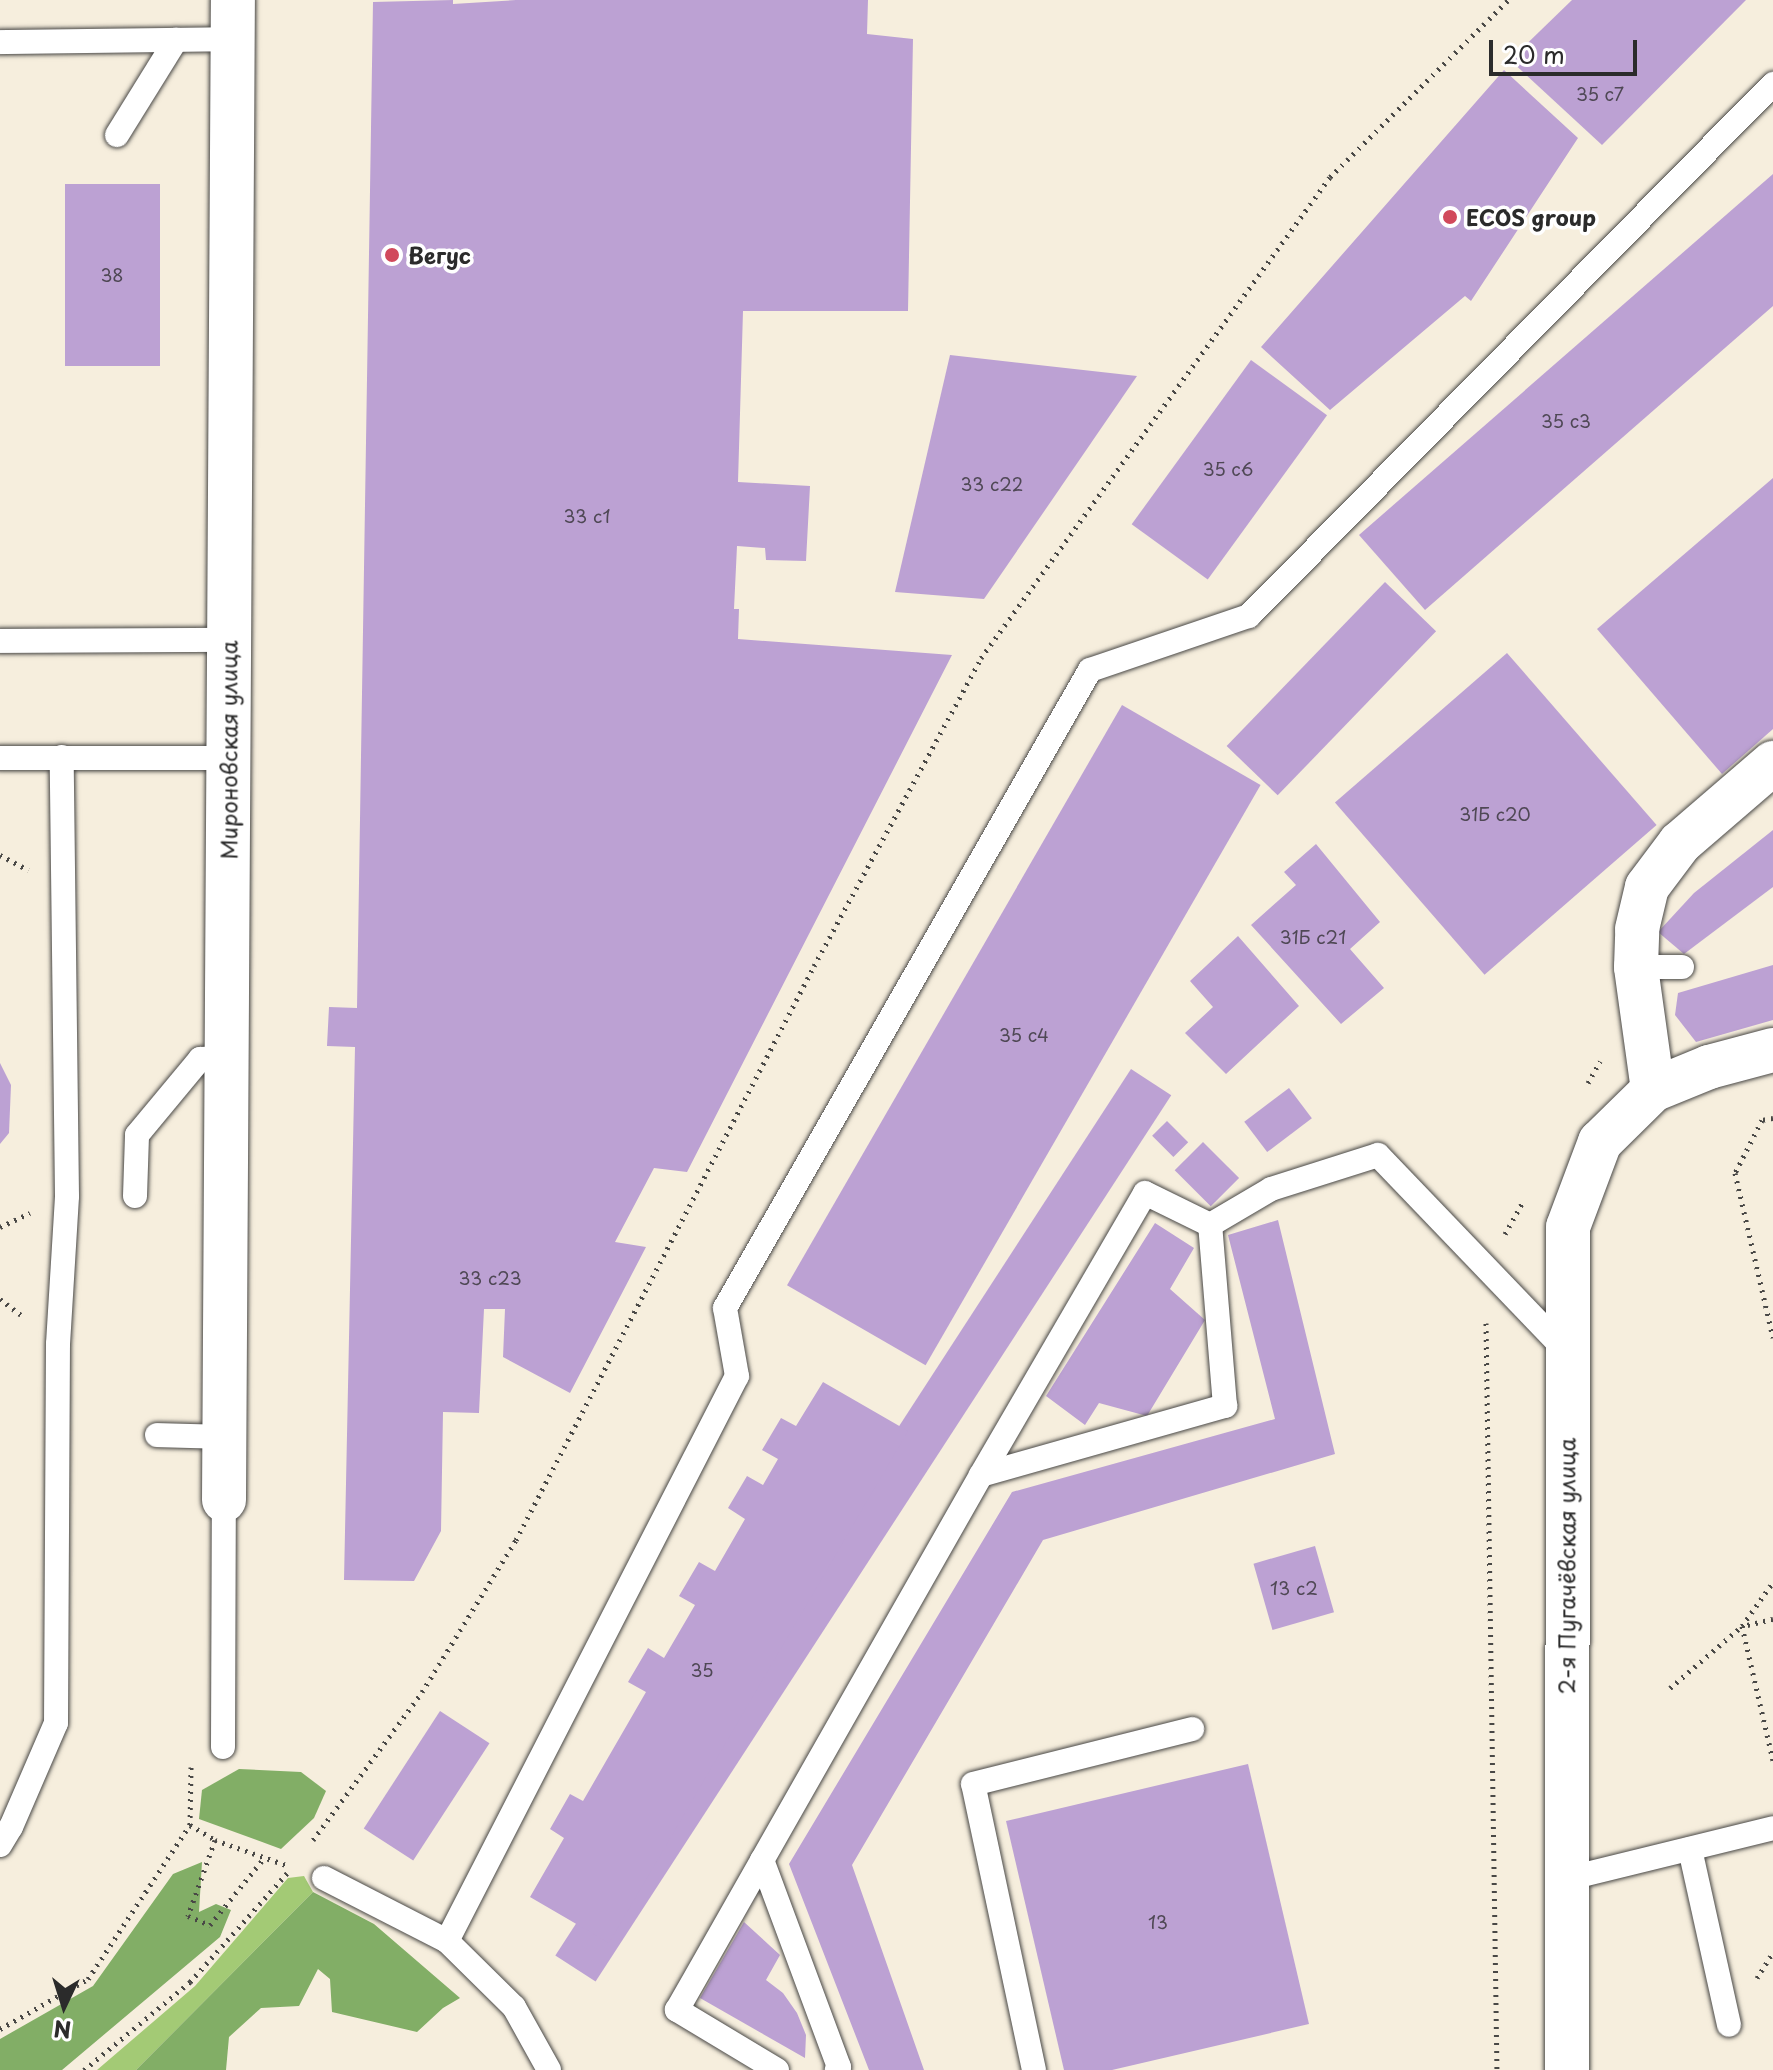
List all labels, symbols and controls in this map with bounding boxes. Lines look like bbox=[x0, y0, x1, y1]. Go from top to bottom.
scale bar bbox=[1493, 24, 1641, 74]
text: 20 m bbox=[1503, 36, 1565, 72]
house number: 35 с7 bbox=[1576, 83, 1624, 105]
place label: ECOS group bbox=[1466, 204, 1598, 230]
marker: ECOS group bbox=[1441, 208, 1459, 226]
place label: Вегус bbox=[408, 242, 471, 268]
marker: Вегус bbox=[383, 246, 401, 264]
house number: 38 bbox=[100, 264, 124, 286]
house number: 35 с3 bbox=[1541, 410, 1591, 432]
house number: 35 с6 bbox=[1203, 458, 1253, 480]
house number: 33 с22 bbox=[961, 473, 1023, 495]
house number: 33 с1 bbox=[564, 505, 610, 527]
street label: Мироновская улица bbox=[215, 640, 241, 860]
house number: 31Б с20 bbox=[1459, 803, 1531, 825]
house number: 31Б с21 bbox=[1280, 926, 1346, 948]
house number: 35 с4 bbox=[999, 1024, 1049, 1046]
house number: 33 с23 bbox=[458, 1267, 522, 1289]
street label: 2-я Пугачёвская улица bbox=[1553, 1437, 1579, 1695]
house number: 13 с2 bbox=[1270, 1577, 1318, 1599]
house number: 35 bbox=[690, 1659, 714, 1681]
house number: 13 bbox=[1148, 1911, 1168, 1933]
north arrow bbox=[24, 1966, 104, 2046]
text: N bbox=[52, 2013, 72, 2048]

